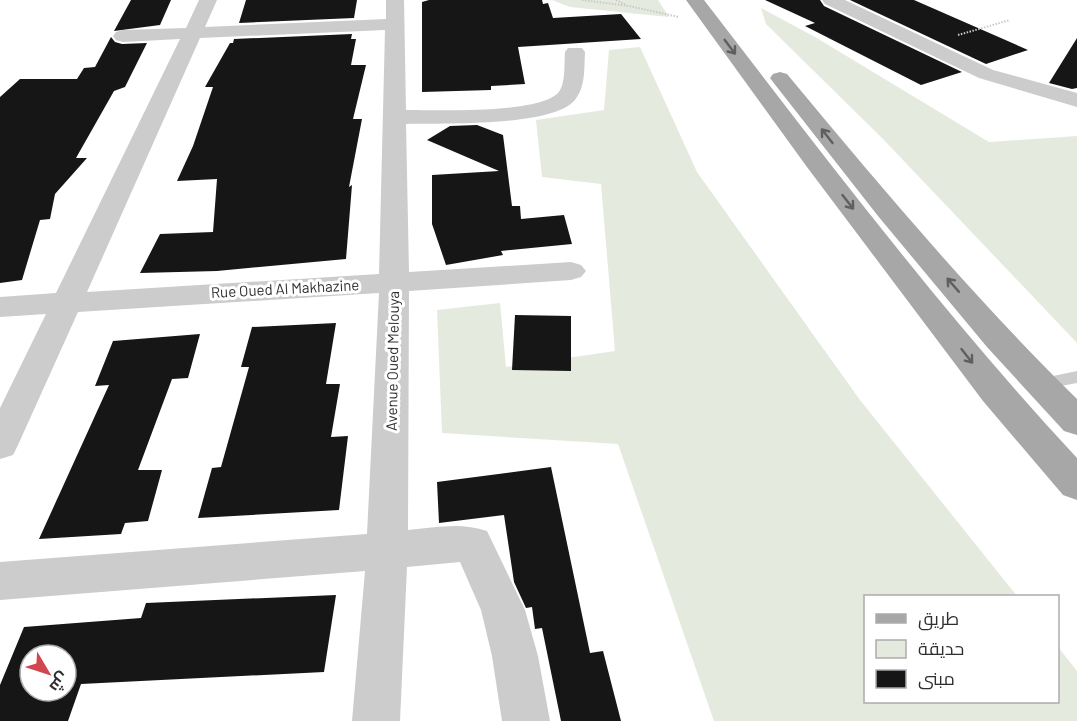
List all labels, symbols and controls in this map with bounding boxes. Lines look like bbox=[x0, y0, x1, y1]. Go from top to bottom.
one-way arrow bbox=[724, 38, 736, 54]
one-way arrow bbox=[820, 128, 833, 144]
one-way arrow bbox=[841, 194, 854, 210]
street label: Rue Oued Al Makhazine bbox=[210, 275, 360, 301]
one-way arrow bbox=[946, 277, 959, 293]
street label: Avenue Oued Melouya bbox=[382, 291, 402, 431]
one-way arrow bbox=[961, 348, 974, 364]
legend bbox=[864, 595, 1059, 703]
text: طريق bbox=[918, 607, 959, 631]
text: حديقة bbox=[918, 637, 964, 659]
north arrow bbox=[18, 643, 78, 703]
text: مبنى bbox=[918, 667, 955, 690]
text: ش bbox=[45, 668, 74, 697]

